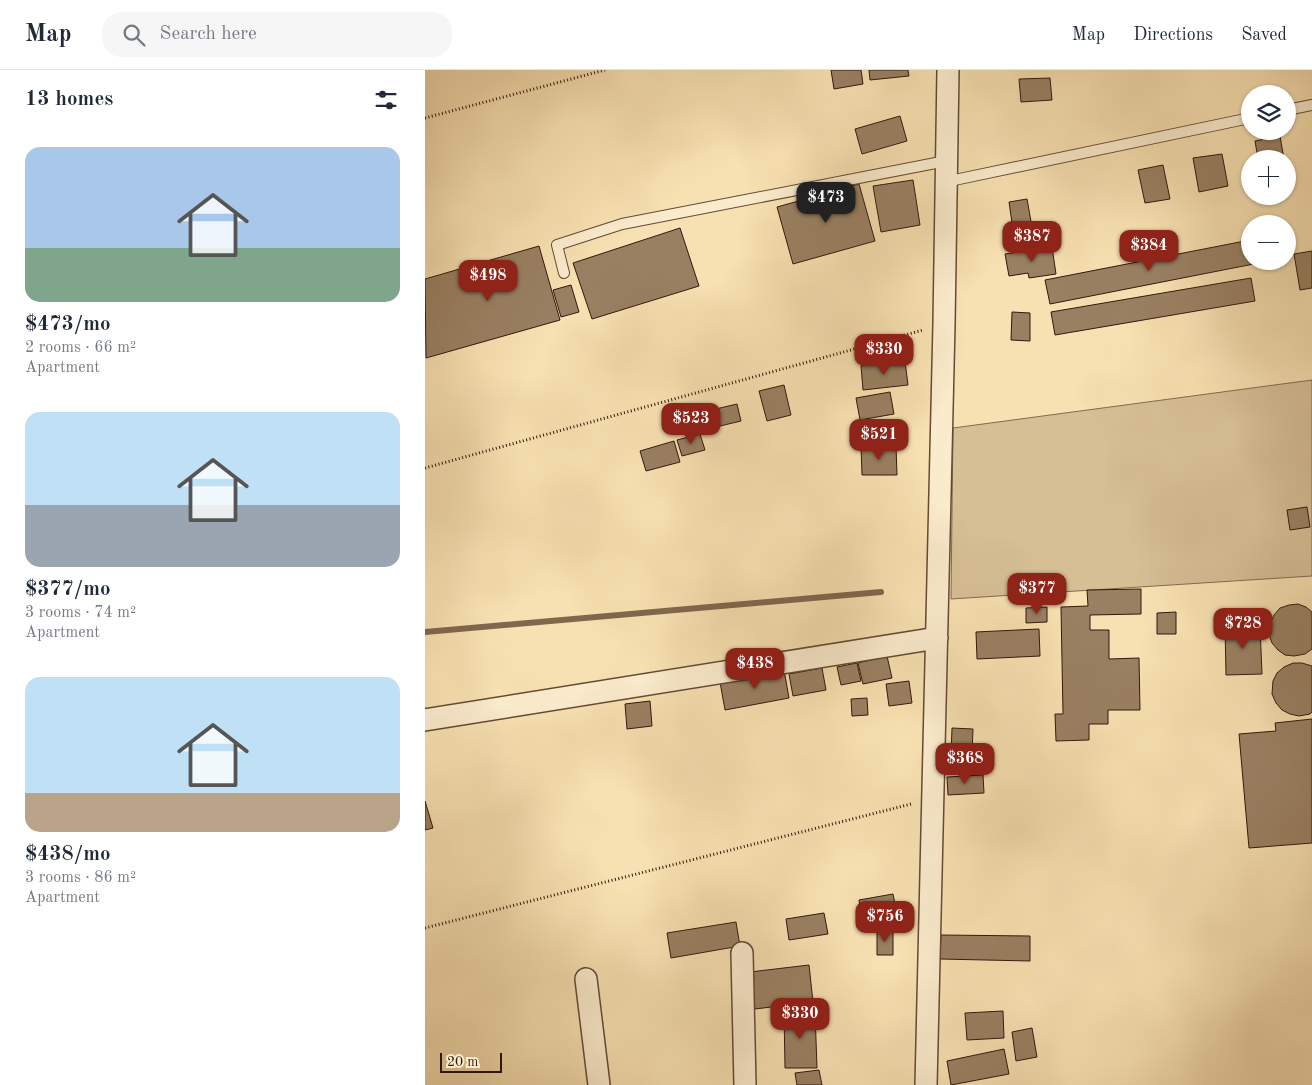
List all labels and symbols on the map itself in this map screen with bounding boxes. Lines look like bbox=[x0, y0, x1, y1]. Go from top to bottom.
pin: $473 bbox=[796, 182, 856, 224]
pin: $387 bbox=[1002, 220, 1062, 263]
pin: $384 bbox=[1119, 230, 1179, 272]
pin: $498 bbox=[458, 260, 518, 302]
pin: $330 bbox=[854, 334, 914, 376]
pin: $523 bbox=[661, 402, 721, 445]
pin: $521 bbox=[849, 418, 909, 461]
pin: $377 bbox=[1007, 572, 1067, 615]
pin: $728 bbox=[1213, 608, 1273, 650]
pin: $438 bbox=[725, 648, 785, 690]
pin: $368 bbox=[935, 742, 995, 785]
pin: $756 bbox=[855, 900, 915, 943]
pin: $330 bbox=[770, 998, 830, 1040]
scale bar bbox=[440, 1050, 503, 1073]

